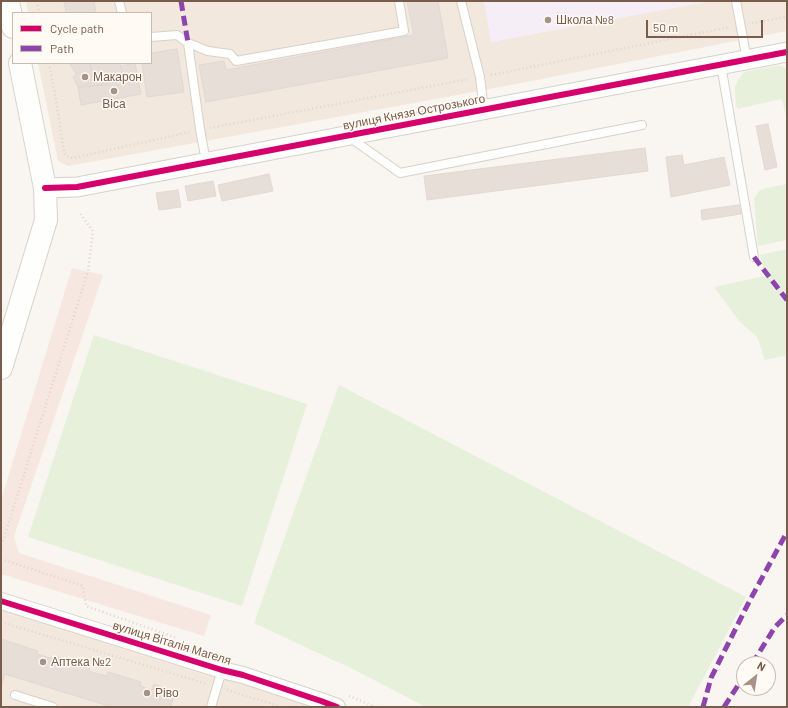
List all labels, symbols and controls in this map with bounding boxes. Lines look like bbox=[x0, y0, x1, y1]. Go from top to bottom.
legend bbox=[12, 12, 152, 64]
scale bar bbox=[648, 12, 765, 38]
place label: Школа №8 bbox=[556, 13, 614, 27]
marker: Школа №8 bbox=[543, 15, 553, 25]
text: 50 m bbox=[653, 20, 678, 34]
text: Cycle path bbox=[50, 21, 104, 35]
text: Path bbox=[50, 41, 74, 55]
place label: Макарон bbox=[93, 70, 142, 84]
marker: Макарон bbox=[80, 72, 90, 82]
marker: Віса bbox=[109, 86, 119, 96]
street label: вулиця Князя Острозького bbox=[342, 91, 486, 133]
place label: Віса bbox=[102, 97, 126, 111]
street label: вулиця Віталія Магеля bbox=[111, 618, 233, 668]
place label: Аптека №2 bbox=[51, 655, 111, 669]
north arrow bbox=[736, 656, 776, 696]
marker: Аптека №2 bbox=[38, 657, 48, 667]
text: N bbox=[755, 659, 768, 673]
place label: Ріво bbox=[155, 686, 179, 700]
marker: Ріво bbox=[142, 688, 152, 698]

